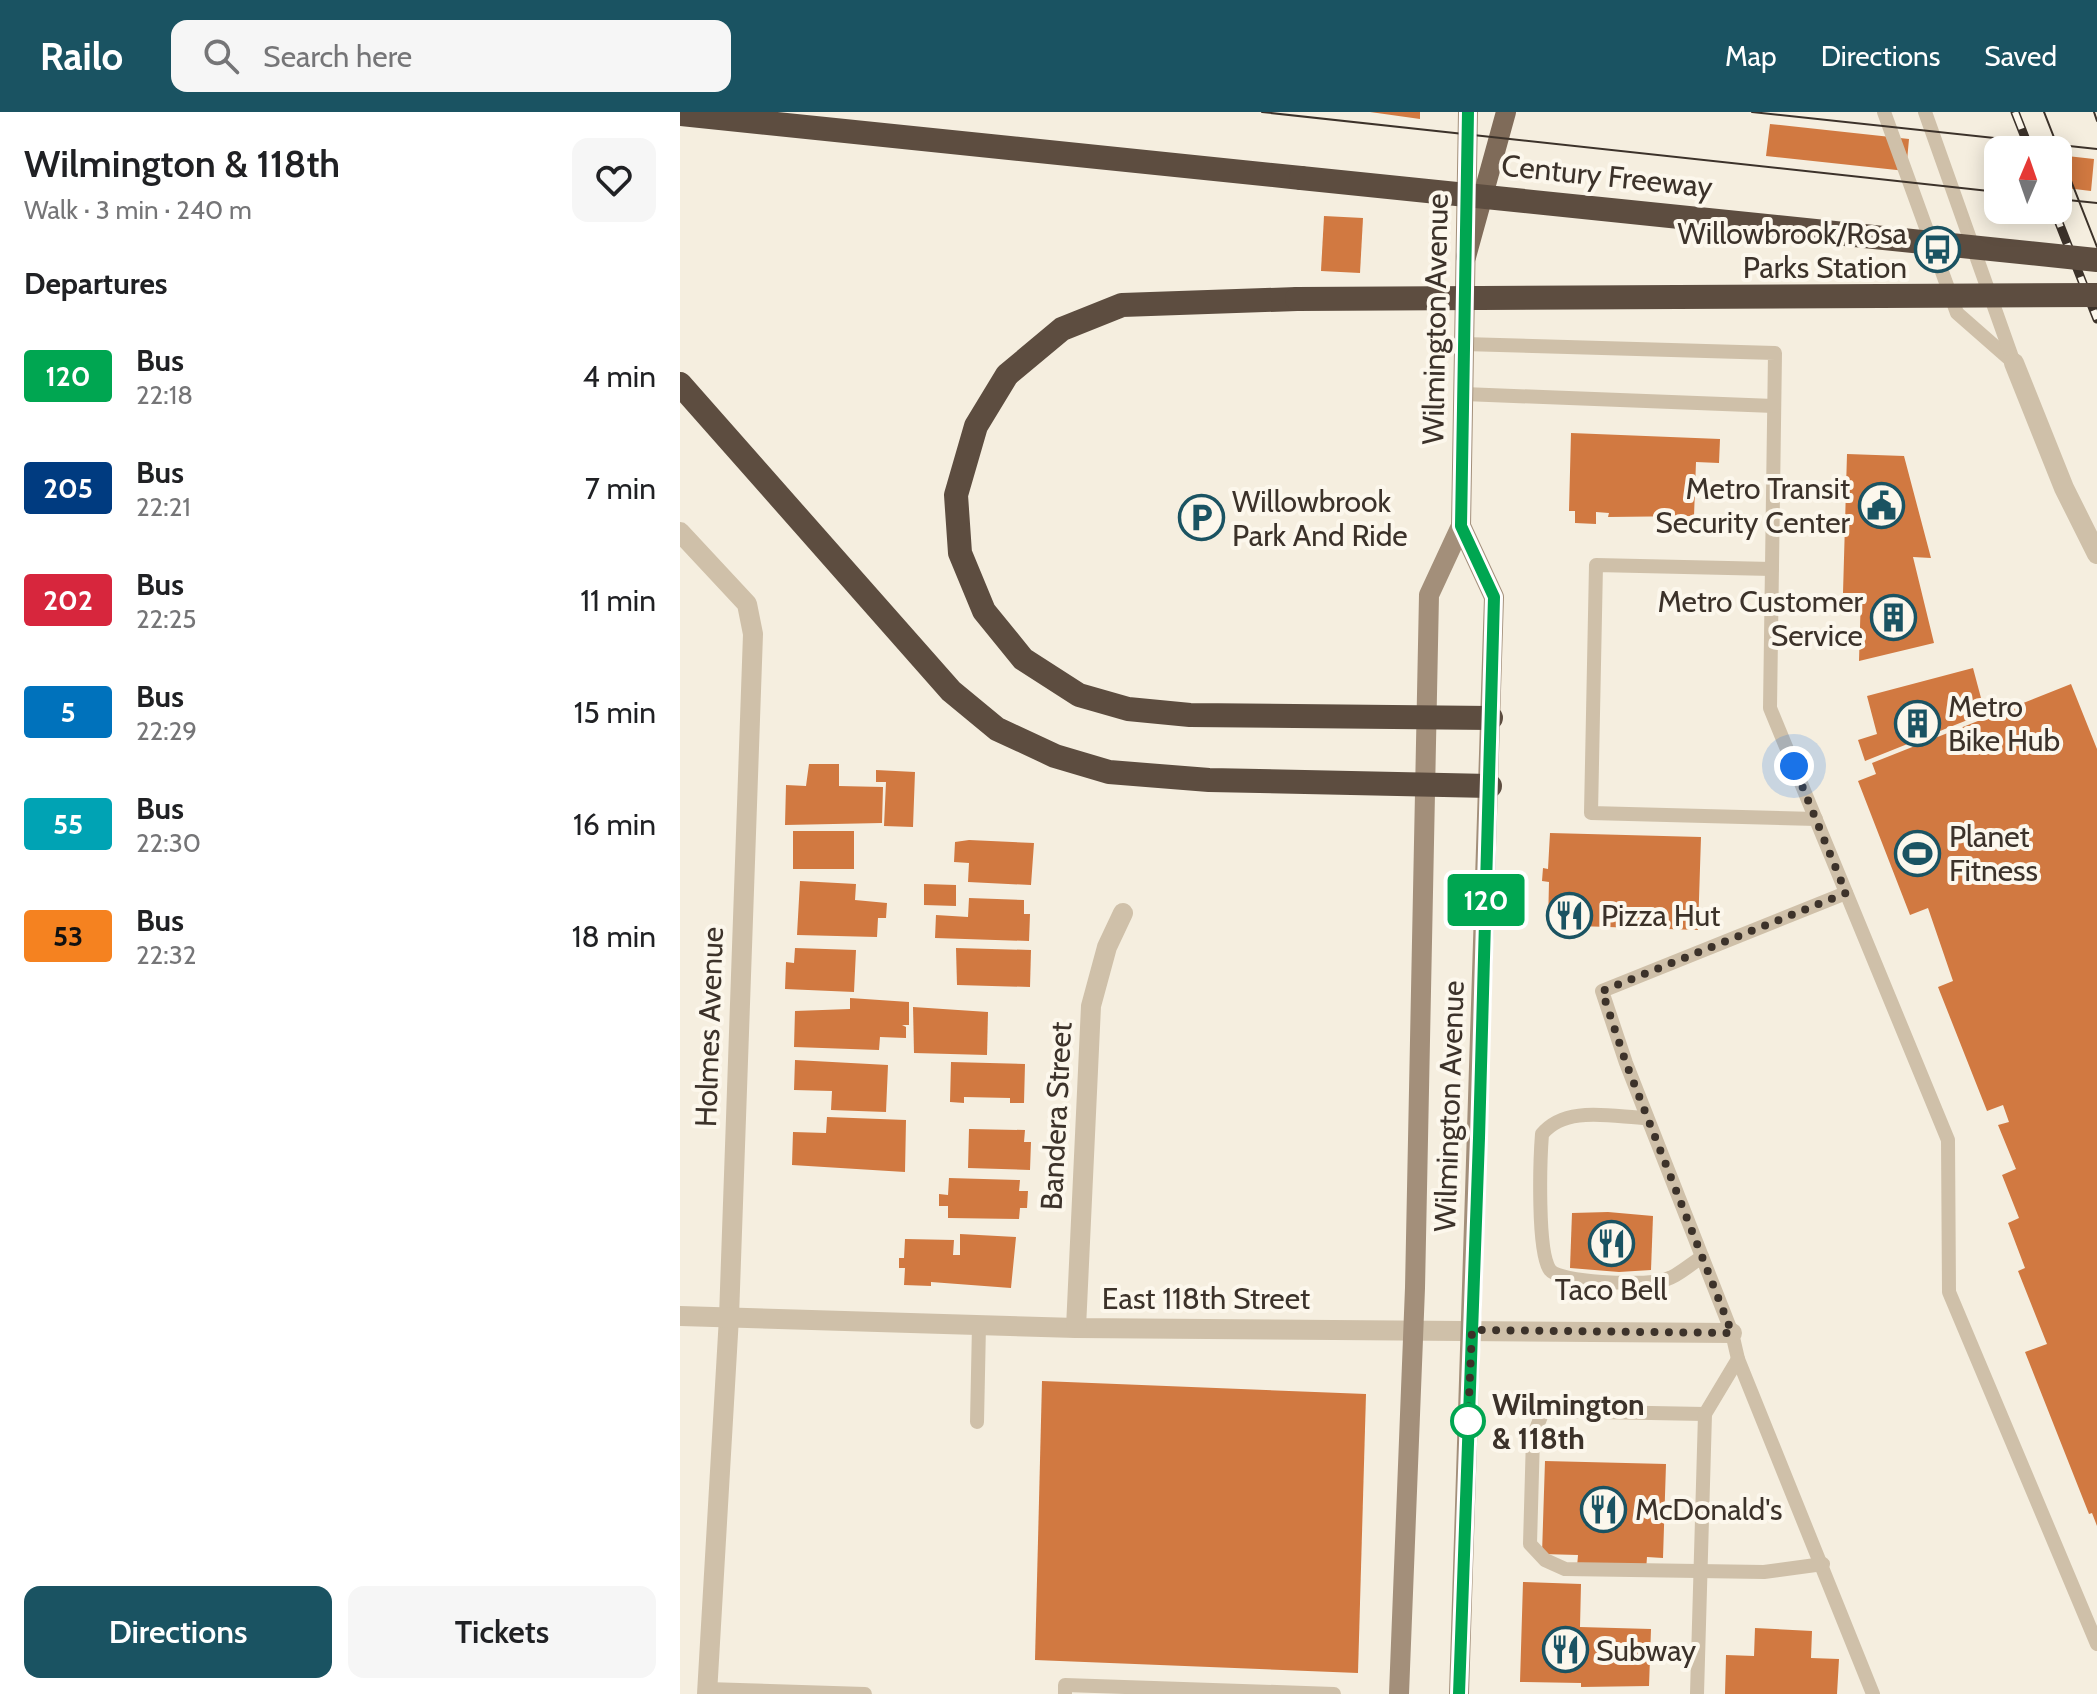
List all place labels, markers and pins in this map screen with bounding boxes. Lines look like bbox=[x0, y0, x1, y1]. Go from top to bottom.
place label: Willowbrook/Rosa Parks Station bbox=[1678, 215, 1908, 286]
bus stop icon: Willowbrook/Rosa Parks Station bbox=[1914, 226, 1962, 274]
place label: Metro Transit Security Center bbox=[1655, 470, 1851, 541]
public building icon: Metro Transit Security Center bbox=[1857, 481, 1905, 529]
place label: Willowbrook Park And Ride bbox=[1232, 483, 1408, 554]
parking icon: Willowbrook Park And Ride bbox=[1177, 494, 1225, 542]
place label: Metro Customer Service bbox=[1657, 583, 1864, 654]
building icon: Metro Customer Service bbox=[1870, 594, 1918, 642]
place label: Metro Bike Hub bbox=[1948, 688, 2060, 759]
building icon: Metro Bike Hub bbox=[1893, 699, 1941, 747]
place label: Planet Fitness bbox=[1949, 818, 2038, 889]
sports icon: Planet Fitness bbox=[1894, 829, 1942, 877]
restaurant icon: Pizza Hut bbox=[1546, 891, 1594, 939]
place label: Pizza Hut bbox=[1601, 897, 1720, 934]
restaurant icon: Taco Bell bbox=[1587, 1219, 1635, 1267]
place label: Taco Bell bbox=[1555, 1271, 1667, 1308]
place label: Wilmington & 118th bbox=[1492, 1386, 1645, 1457]
marker: Wilmington & 118th bbox=[1451, 1404, 1485, 1438]
restaurant icon: McDonald's bbox=[1580, 1485, 1628, 1533]
place label: McDonald's bbox=[1635, 1491, 1782, 1528]
restaurant icon: Subway bbox=[1541, 1626, 1589, 1674]
place label: Subway bbox=[1596, 1632, 1696, 1669]

